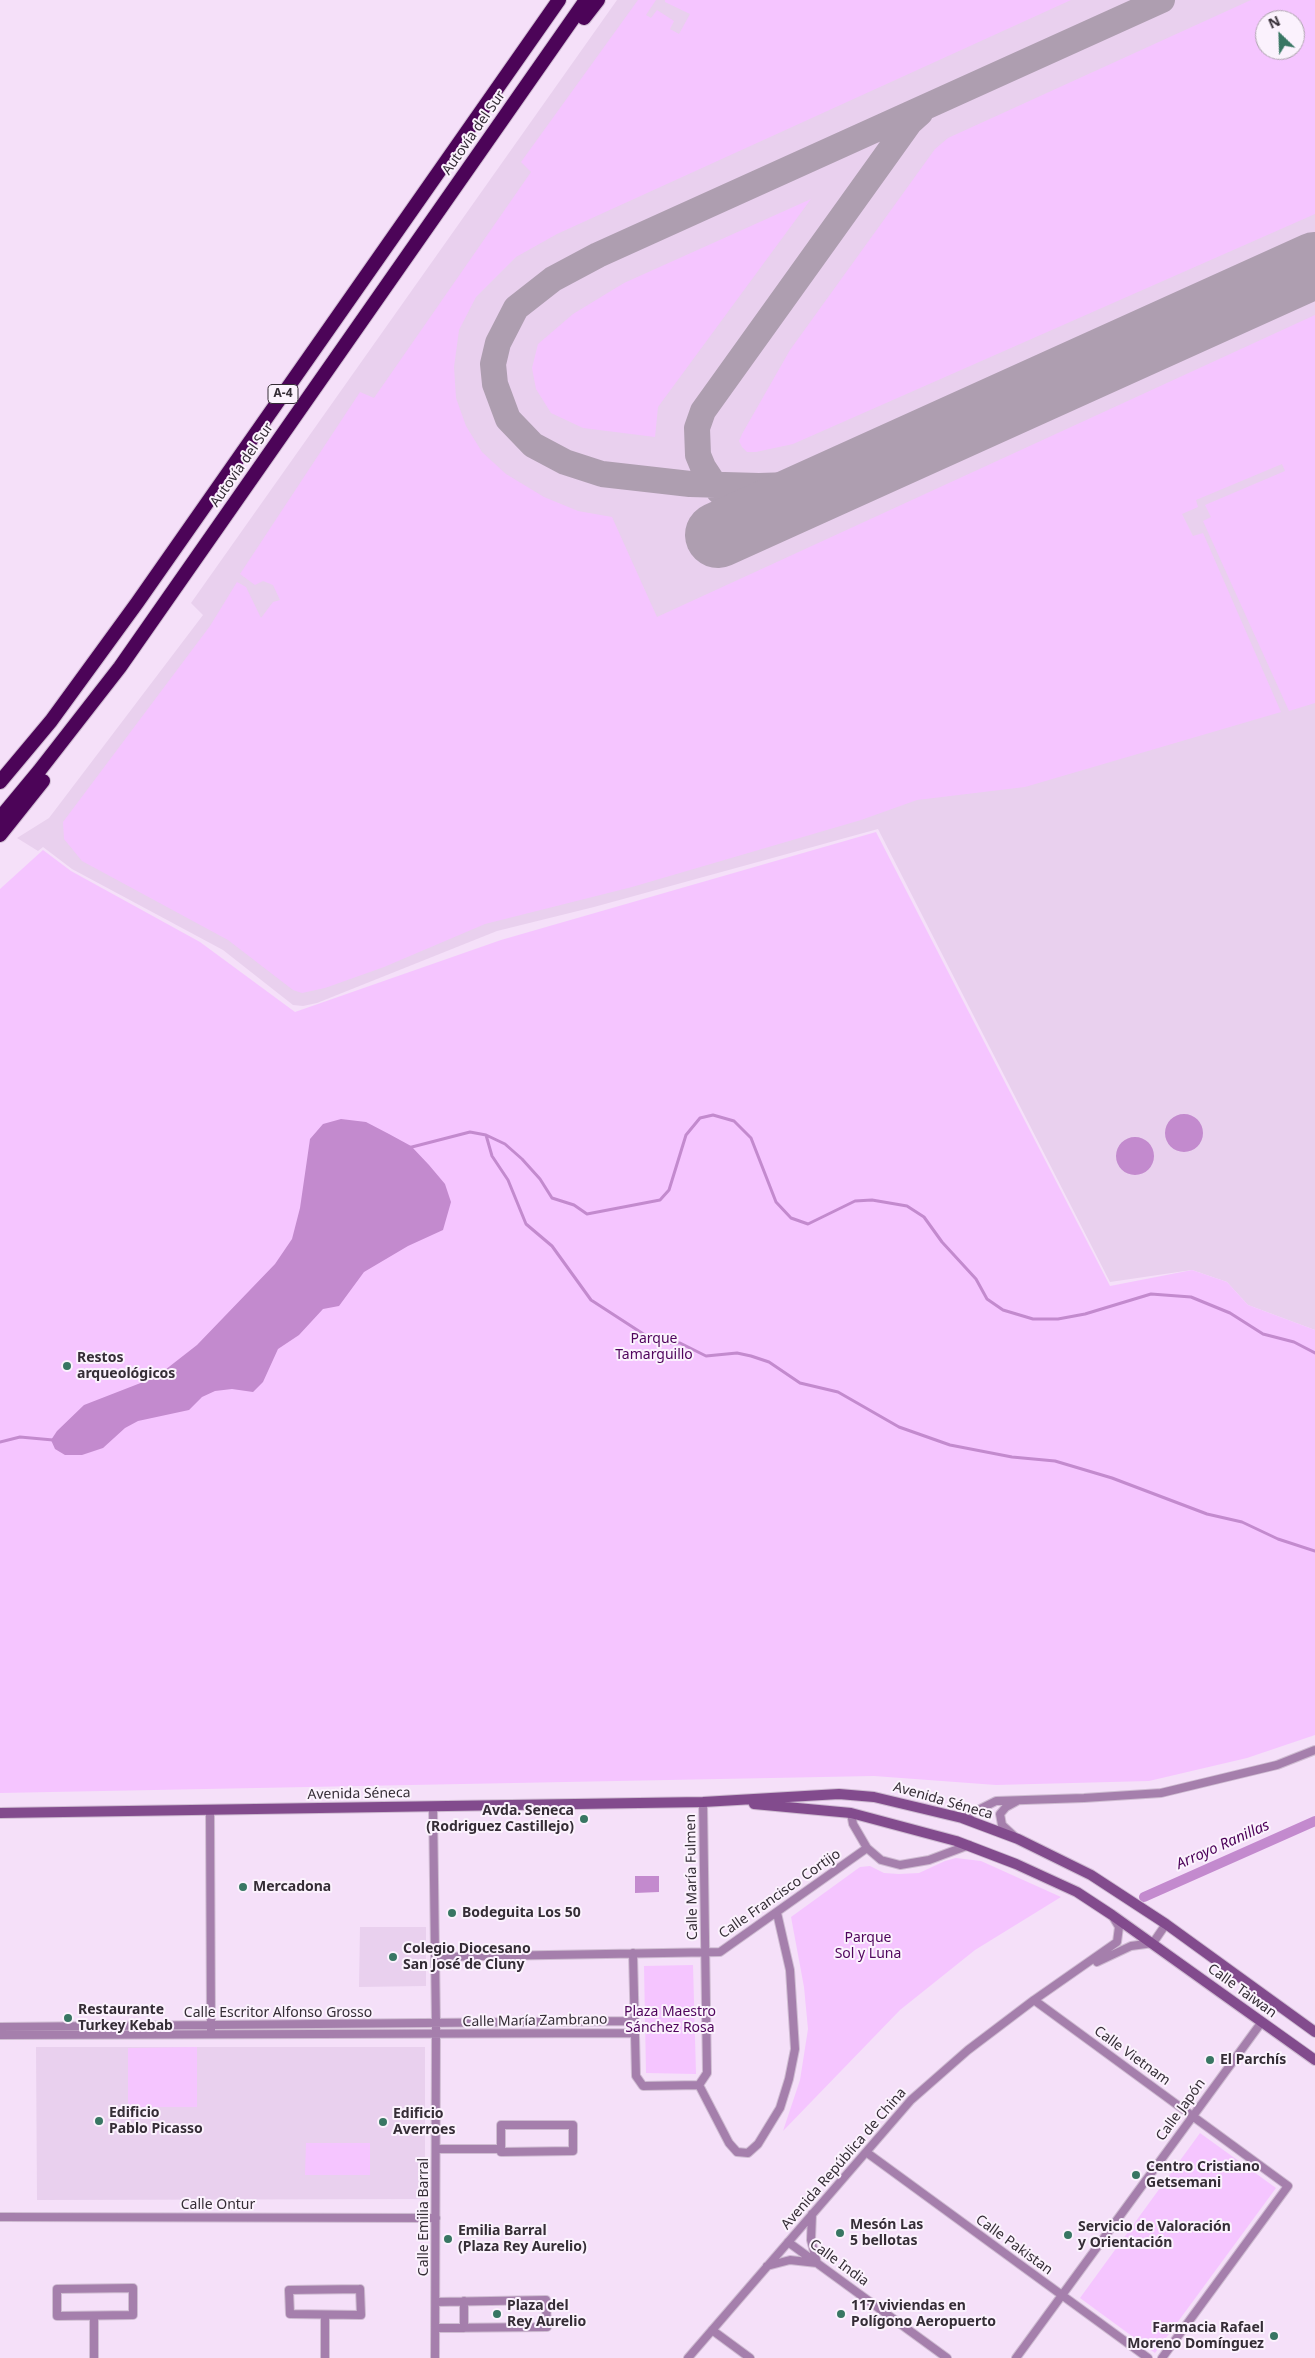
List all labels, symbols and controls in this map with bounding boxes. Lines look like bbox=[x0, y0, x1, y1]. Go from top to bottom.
north arrow bbox=[1255, 10, 1305, 60]
text: N bbox=[1265, 11, 1283, 33]
street label: Autovía del Sur bbox=[439, 88, 509, 178]
road number: A-4 bbox=[268, 384, 298, 404]
street label: Autovía del Sur bbox=[207, 420, 277, 510]
park label: Parque Tamarguillo bbox=[615, 1331, 693, 1364]
place label: Restos arqueológicos bbox=[77, 1350, 175, 1382]
marker: Restos arqueológicos bbox=[61, 1360, 73, 1372]
street label: Avenida Séneca bbox=[891, 1779, 995, 1823]
street label: Avenida Séneca bbox=[307, 1785, 411, 1803]
place label: Avda. Seneca (Rodriguez Castillejo) bbox=[426, 1803, 574, 1835]
marker: Avda. Seneca (Rodriguez Castillejo) bbox=[578, 1813, 590, 1825]
street label: Calle María Fulmen bbox=[683, 1814, 701, 1940]
water label: Arroyo Ranillas bbox=[1174, 1816, 1272, 1874]
street label: Calle Francisco Cortijo bbox=[716, 1846, 844, 1942]
place label: Mercadona bbox=[253, 1879, 331, 1895]
marker: Mercadona bbox=[237, 1881, 249, 1893]
place label: Bodeguita Los 50 bbox=[462, 1905, 581, 1921]
marker: Bodeguita Los 50 bbox=[446, 1907, 458, 1919]
park label: Parque Sol y Luna bbox=[835, 1930, 901, 1962]
place label: Colegio Diocesano San José de Cluny bbox=[403, 1941, 531, 1974]
marker: Colegio Diocesano San José de Cluny bbox=[387, 1951, 399, 1963]
street label: Calle Taiwan bbox=[1204, 1960, 1280, 2022]
place label: Restaurante Turkey Kebab bbox=[78, 2002, 173, 2034]
park label: Plaza Maestro Sánchez Rosa bbox=[624, 2004, 716, 2036]
street label: Calle Escritor Alfonso Grosso bbox=[184, 2005, 372, 2021]
street label: Calle María Zambrano bbox=[462, 2011, 608, 2031]
marker: Restaurante Turkey Kebab bbox=[62, 2012, 74, 2024]
street label: Calle Vietnam bbox=[1091, 2023, 1173, 2089]
place label: El Parchís bbox=[1220, 2052, 1286, 2068]
marker: El Parchís bbox=[1204, 2054, 1216, 2066]
street label: Calle Japón bbox=[1153, 2076, 1209, 2144]
street label: Avenida República de China bbox=[778, 2085, 910, 2233]
place label: Edificio Pablo Picasso bbox=[109, 2105, 203, 2138]
place label: Edificio Averroes bbox=[393, 2106, 455, 2138]
marker: Edificio Pablo Picasso bbox=[93, 2115, 105, 2127]
marker: Edificio Averroes bbox=[377, 2116, 389, 2128]
street label: Calle Emilia Barral bbox=[416, 2158, 432, 2276]
place label: Centro Cristiano Getsemani bbox=[1146, 2159, 1260, 2192]
marker: Centro Cristiano Getsemani bbox=[1130, 2169, 1142, 2181]
street label: Calle Ontur bbox=[181, 2197, 255, 2213]
street label: Calle Pakistan bbox=[972, 2211, 1056, 2279]
place label: Mesón Las 5 bellotas bbox=[850, 2217, 923, 2250]
place label: Servicio de Valoración y Orientación bbox=[1078, 2219, 1231, 2252]
place label: Emilia Barral (Plaza Rey Aurelio) bbox=[458, 2223, 587, 2256]
marker: Mesón Las 5 bellotas bbox=[834, 2227, 846, 2239]
marker: Servicio de Valoración y Orientación bbox=[1062, 2229, 1074, 2241]
marker: Emilia Barral (Plaza Rey Aurelio) bbox=[442, 2233, 454, 2245]
street label: Calle India bbox=[806, 2236, 872, 2290]
place label: Plaza del Rey Aurelio bbox=[507, 2298, 586, 2330]
place label: 117 viviendas en Polígono Aeropuerto bbox=[851, 2298, 996, 2330]
marker: Plaza del Rey Aurelio bbox=[491, 2308, 503, 2320]
marker: 117 viviendas en Polígono Aeropuerto bbox=[835, 2308, 847, 2320]
place label: Farmacia Rafael Moreno Domínguez bbox=[1127, 2320, 1264, 2352]
marker: Farmacia Rafael Moreno Domínguez bbox=[1268, 2330, 1280, 2342]

